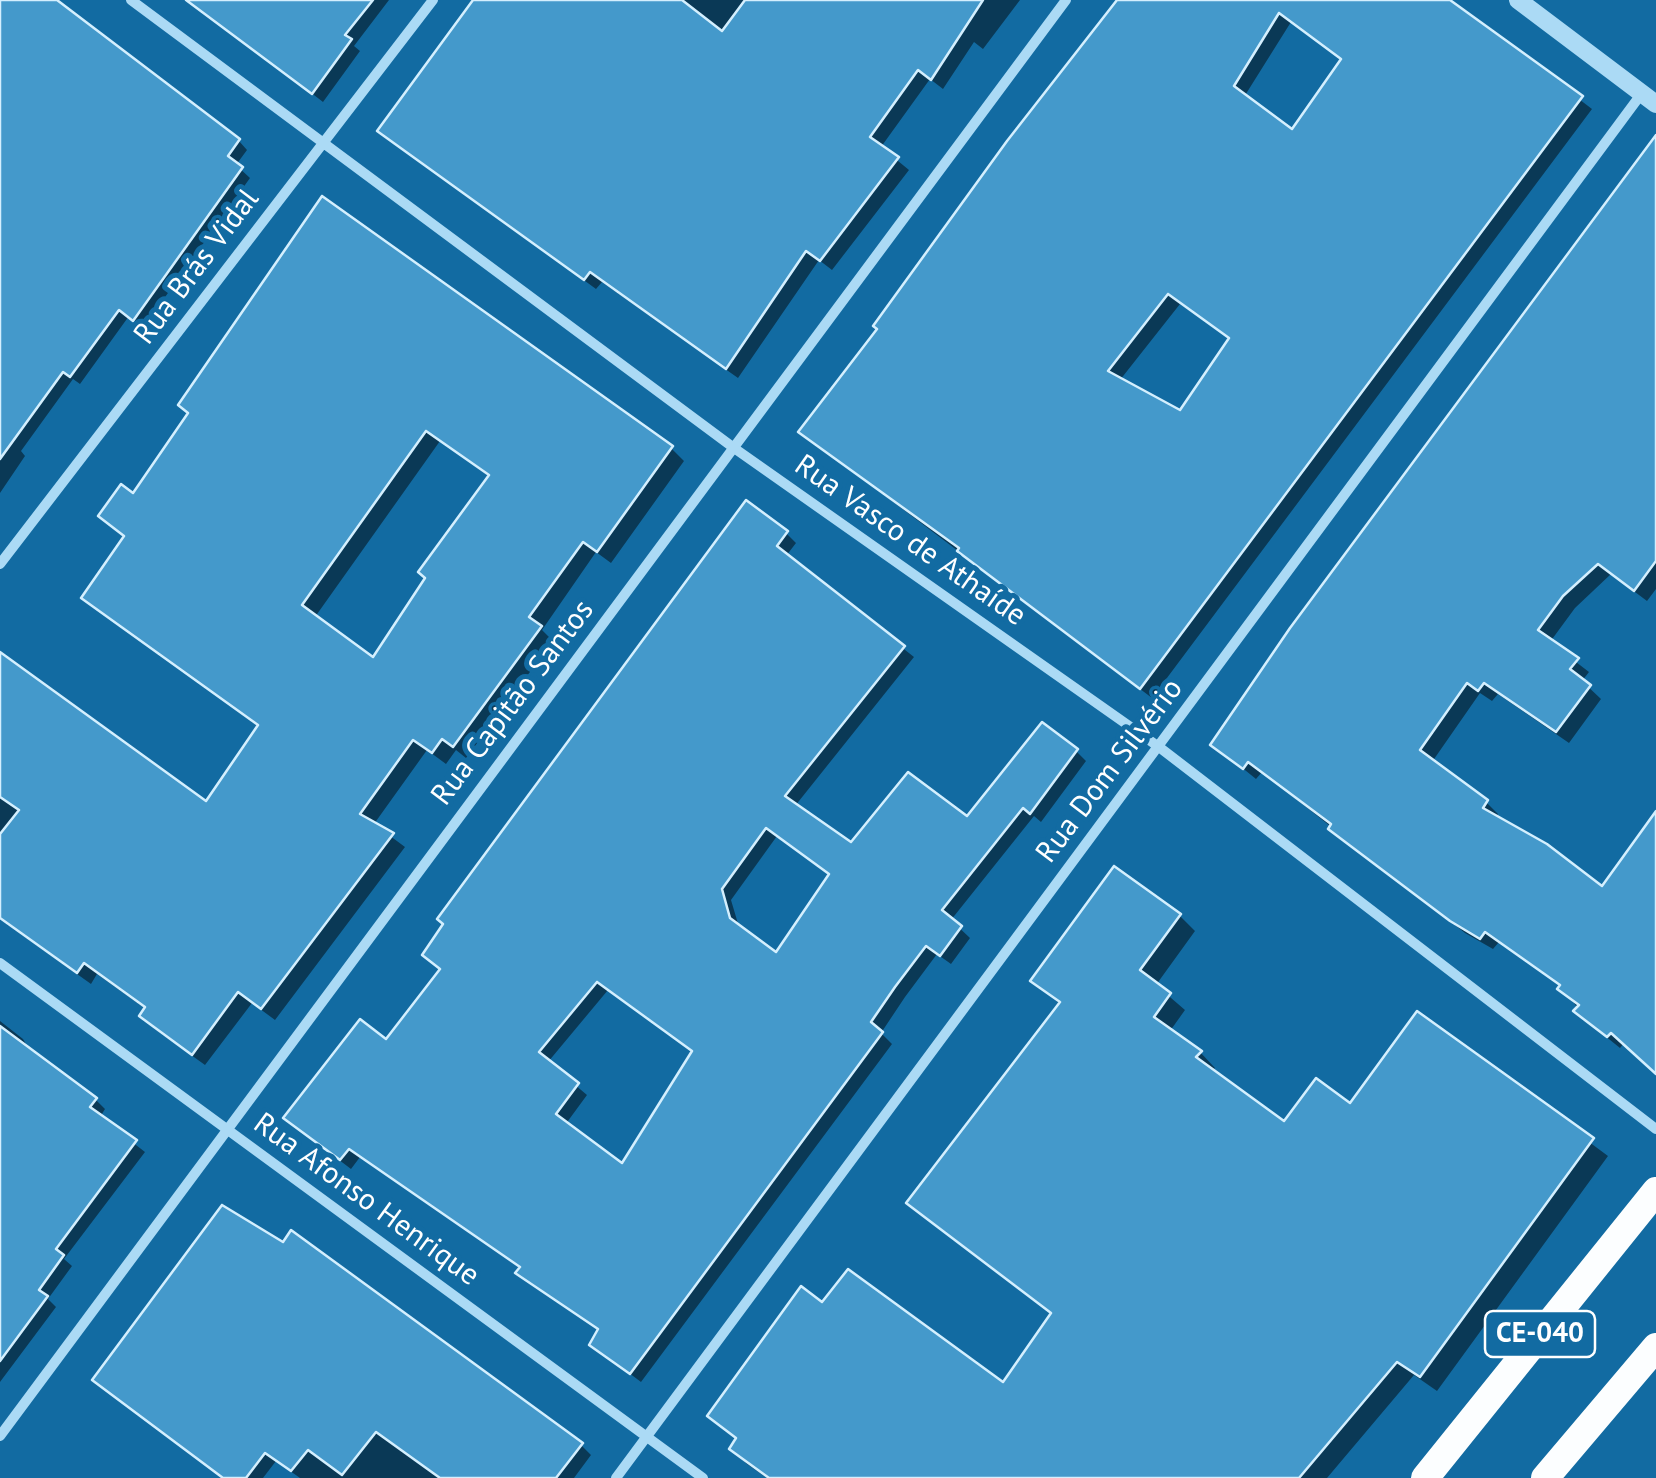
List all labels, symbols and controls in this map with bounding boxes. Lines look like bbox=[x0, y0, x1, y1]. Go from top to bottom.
street label: Rua Brás Vidal bbox=[127, 182, 267, 352]
street label: Rua Vasco de Athaíde bbox=[787, 448, 1033, 634]
street label: Rua Capitão Santos bbox=[424, 593, 602, 813]
street label: Rua Dom Silvério bbox=[1029, 672, 1191, 870]
street label: Rua Afonso Henrique bbox=[246, 1106, 486, 1294]
road number: CE-040 bbox=[1485, 1311, 1595, 1357]

